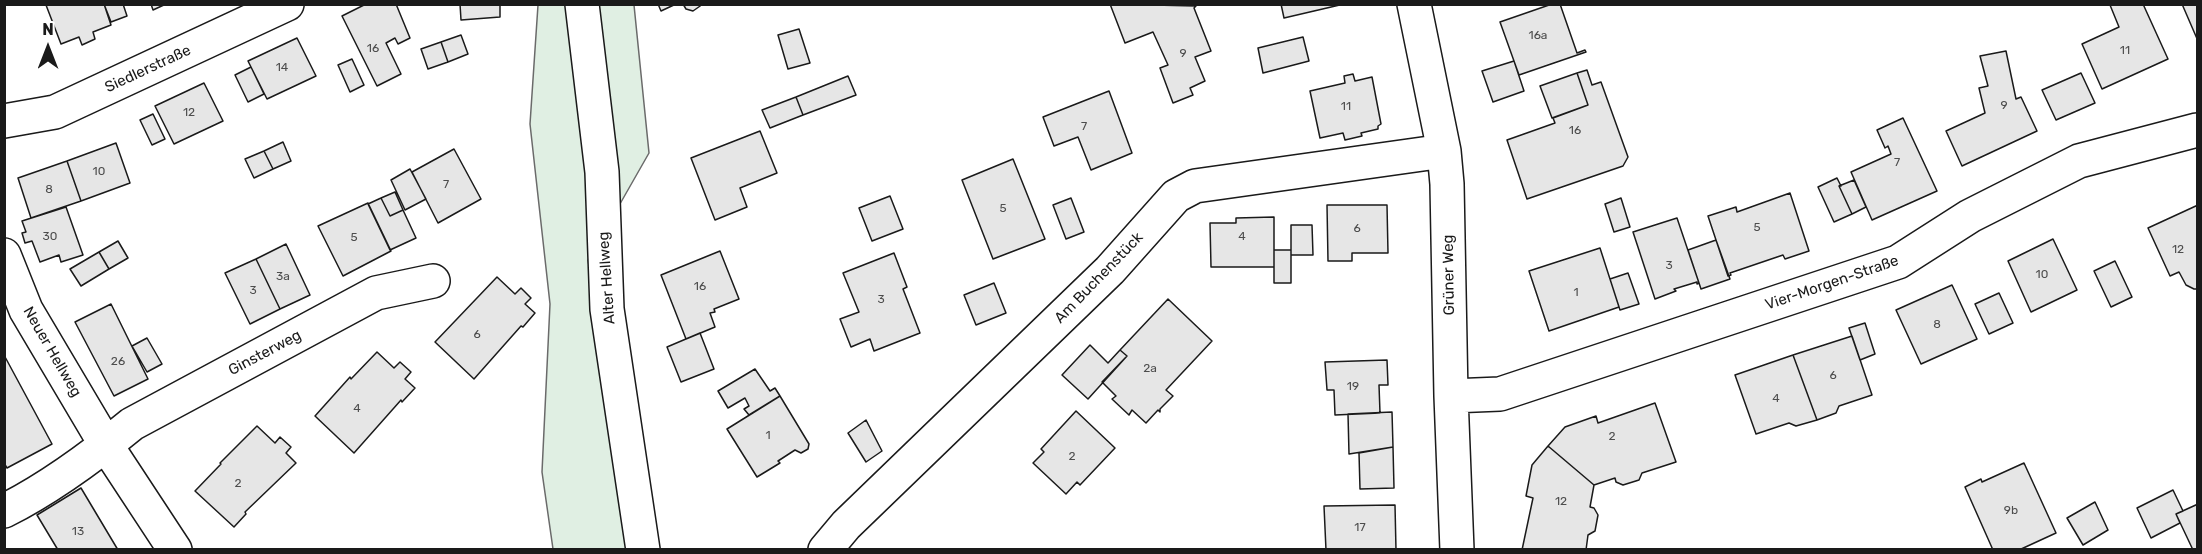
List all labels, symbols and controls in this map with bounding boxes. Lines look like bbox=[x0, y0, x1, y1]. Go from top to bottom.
north arrow bbox=[18, 18, 78, 78]
text: N bbox=[42, 20, 54, 39]
house number: 16a bbox=[1529, 29, 1547, 43]
street label: Siedlerstraße bbox=[102, 41, 194, 97]
house number: 16 bbox=[367, 42, 379, 56]
house number: 11 bbox=[2120, 44, 2130, 58]
house number: 9 bbox=[1179, 47, 1187, 61]
house number: 14 bbox=[276, 61, 288, 75]
house number: 9 bbox=[2000, 99, 2008, 113]
house number: 11 bbox=[1341, 100, 1351, 114]
house number: 12 bbox=[183, 106, 195, 120]
house number: 7 bbox=[1081, 120, 1087, 134]
house number: 16 bbox=[1569, 124, 1581, 138]
house number: 7 bbox=[1894, 156, 1900, 170]
house number: 10 bbox=[93, 165, 105, 179]
house number: 7 bbox=[443, 178, 449, 192]
house number: 8 bbox=[45, 183, 53, 197]
house number: 5 bbox=[999, 202, 1007, 216]
house number: 5 bbox=[1753, 221, 1761, 235]
house number: 6 bbox=[1353, 222, 1361, 236]
street label: Am Buchenstück bbox=[1051, 229, 1147, 327]
house number: 30 bbox=[43, 230, 57, 244]
house number: 4 bbox=[1238, 230, 1246, 244]
house number: 5 bbox=[350, 231, 358, 245]
street label: Alter Hellweg bbox=[595, 231, 619, 325]
street label: Grüner Weg bbox=[1439, 234, 1459, 316]
house number: 12 bbox=[2172, 243, 2184, 257]
street label: Vier-Morgen-Straße bbox=[1763, 252, 1901, 314]
house number: 3 bbox=[1665, 259, 1673, 273]
house number: 10 bbox=[2036, 268, 2048, 282]
house number: 3a bbox=[276, 270, 290, 284]
house number: 16 bbox=[694, 280, 706, 294]
house number: 3 bbox=[249, 284, 257, 298]
house number: 1 bbox=[1573, 286, 1579, 300]
house number: 3 bbox=[877, 293, 885, 307]
street label: Neuer Hellweg bbox=[19, 304, 85, 400]
house number: 8 bbox=[1933, 318, 1941, 332]
street label: Ginsterweg bbox=[226, 326, 304, 380]
house number: 6 bbox=[473, 328, 481, 342]
house number: 26 bbox=[111, 355, 125, 369]
house number: 2a bbox=[1143, 362, 1157, 376]
house number: 6 bbox=[1829, 369, 1837, 383]
house number: 19 bbox=[1347, 380, 1359, 394]
house number: 4 bbox=[1772, 392, 1780, 406]
house number: 4 bbox=[353, 402, 361, 416]
house number: 1 bbox=[765, 429, 771, 443]
house number: 2 bbox=[1608, 430, 1616, 444]
house number: 2 bbox=[1068, 450, 1076, 464]
house number: 2 bbox=[234, 477, 242, 491]
house number: 12 bbox=[1555, 495, 1567, 509]
house number: 9b bbox=[2004, 504, 2018, 518]
house number: 17 bbox=[1354, 521, 1366, 535]
house number: 13 bbox=[72, 525, 84, 539]

